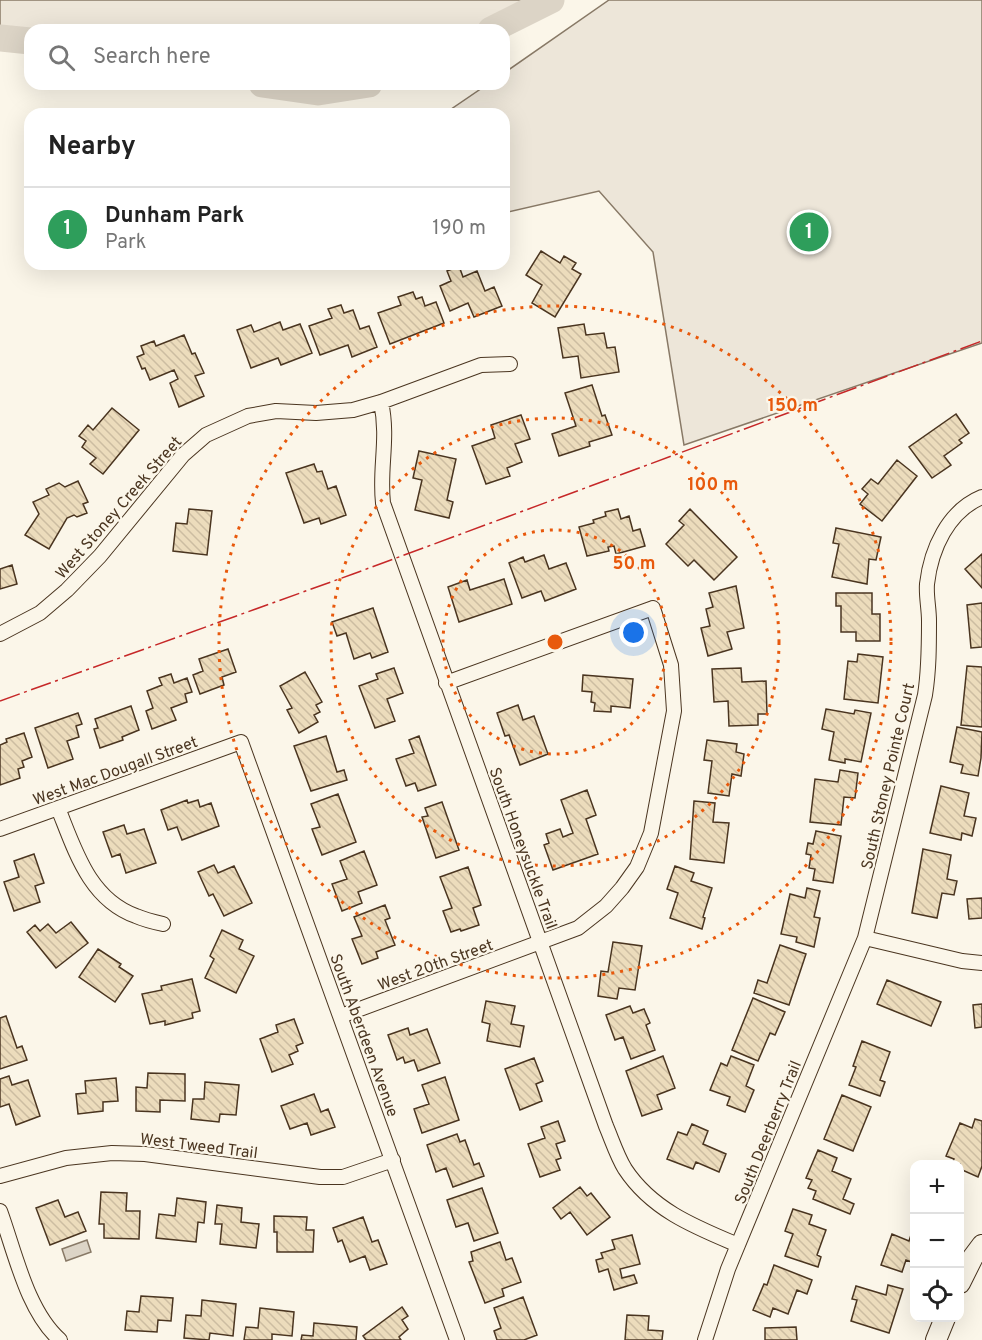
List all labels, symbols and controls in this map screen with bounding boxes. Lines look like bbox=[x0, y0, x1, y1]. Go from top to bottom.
search box bbox=[24, 24, 510, 90]
icon: search bbox=[45, 41, 78, 74]
text: Search here bbox=[93, 44, 211, 71]
text: Nearby bbox=[48, 131, 136, 164]
text: Dunham Park bbox=[105, 203, 244, 230]
pin: 1 bbox=[790, 210, 828, 254]
text: 1 bbox=[64, 216, 72, 242]
text: 190 m bbox=[432, 216, 486, 242]
text: Park bbox=[105, 230, 146, 256]
text: 150 m bbox=[768, 395, 818, 418]
street label: West Stoney Creek Street bbox=[52, 433, 187, 584]
text: 100 m bbox=[687, 474, 739, 497]
text: 50 m bbox=[612, 553, 656, 576]
your location bbox=[619, 618, 648, 647]
centre of rings bbox=[545, 632, 565, 652]
street label: South Stoney Pointe Court bbox=[858, 681, 920, 872]
street label: West Mac Dougall Street bbox=[31, 733, 201, 811]
street label: South Honeysuckle Trail bbox=[484, 765, 561, 932]
street label: West 20th Street bbox=[375, 936, 496, 996]
street label: South Aberdeen Avenue bbox=[324, 951, 402, 1120]
street label: South Deerberry Trail bbox=[731, 1058, 807, 1207]
street label: West Tweed Trail bbox=[139, 1130, 259, 1164]
map controls bbox=[910, 1160, 964, 1322]
button: + bbox=[910, 1160, 964, 1214]
button: − bbox=[910, 1214, 964, 1268]
button: locate bbox=[910, 1268, 964, 1322]

